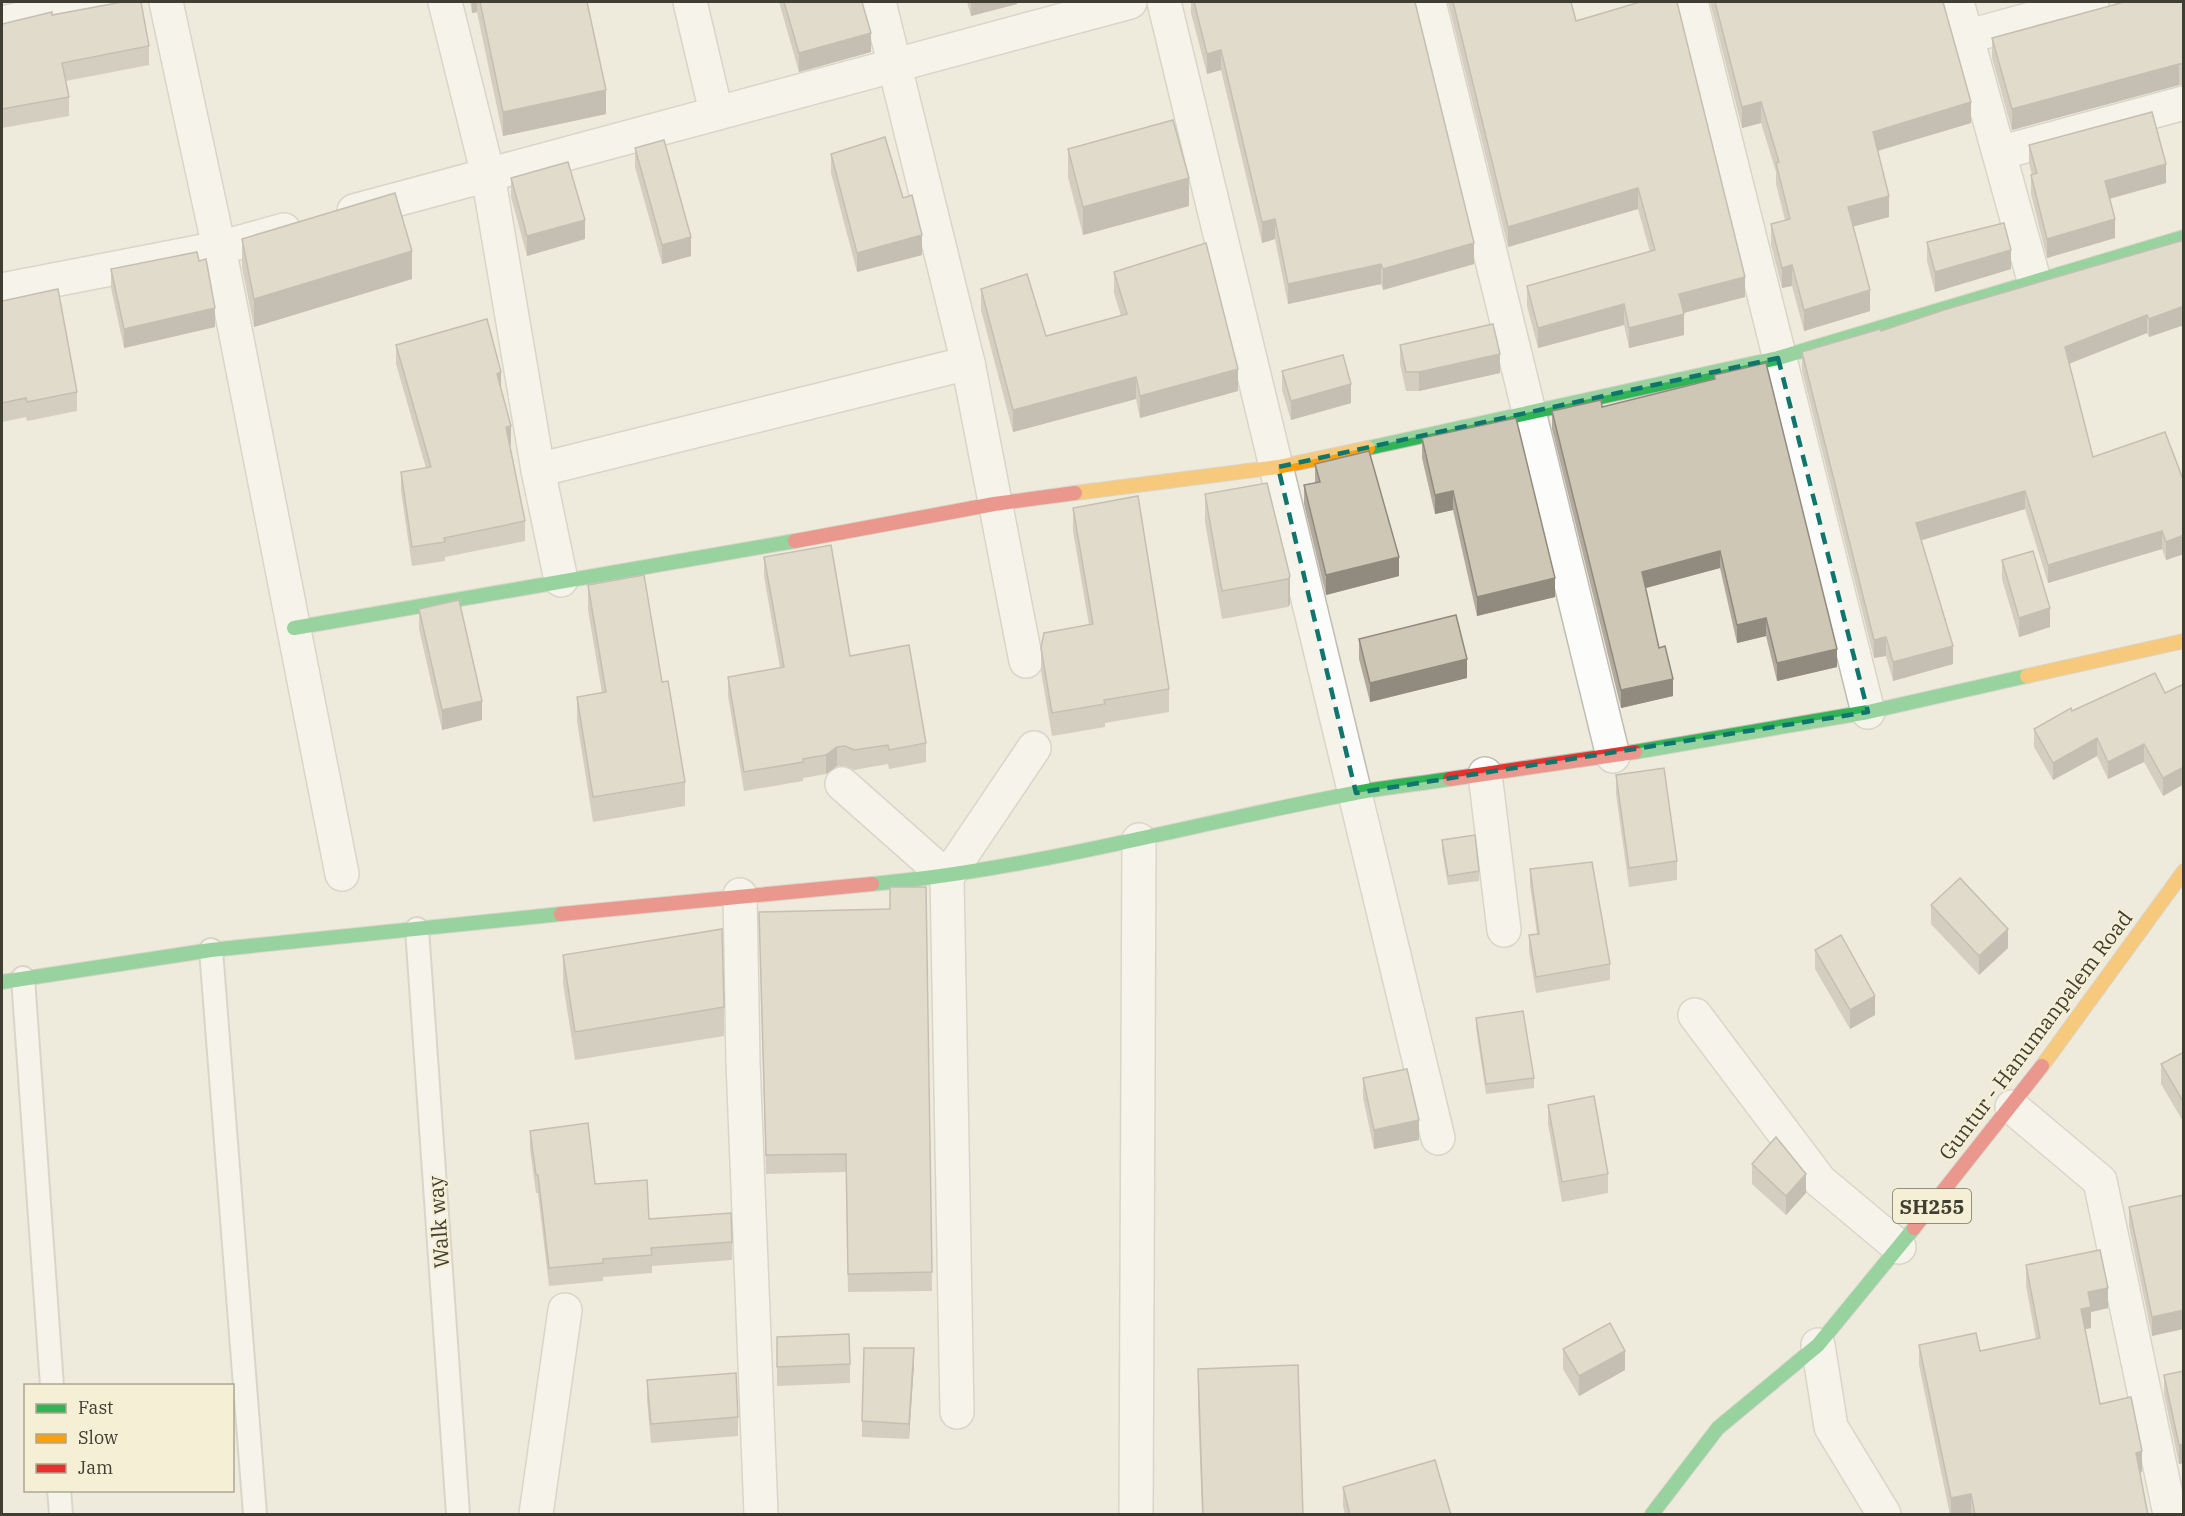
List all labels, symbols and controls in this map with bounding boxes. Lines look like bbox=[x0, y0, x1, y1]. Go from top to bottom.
street label: Guntur - Hanumanpalem Road bbox=[1932, 904, 2138, 1165]
street label: Walk way bbox=[421, 1174, 455, 1269]
road number: SH255 bbox=[1893, 1189, 1971, 1223]
legend bbox=[24, 1384, 234, 1492]
text: Fast bbox=[78, 1396, 113, 1419]
text: Slow bbox=[78, 1426, 118, 1449]
text: Jam bbox=[78, 1456, 113, 1479]

